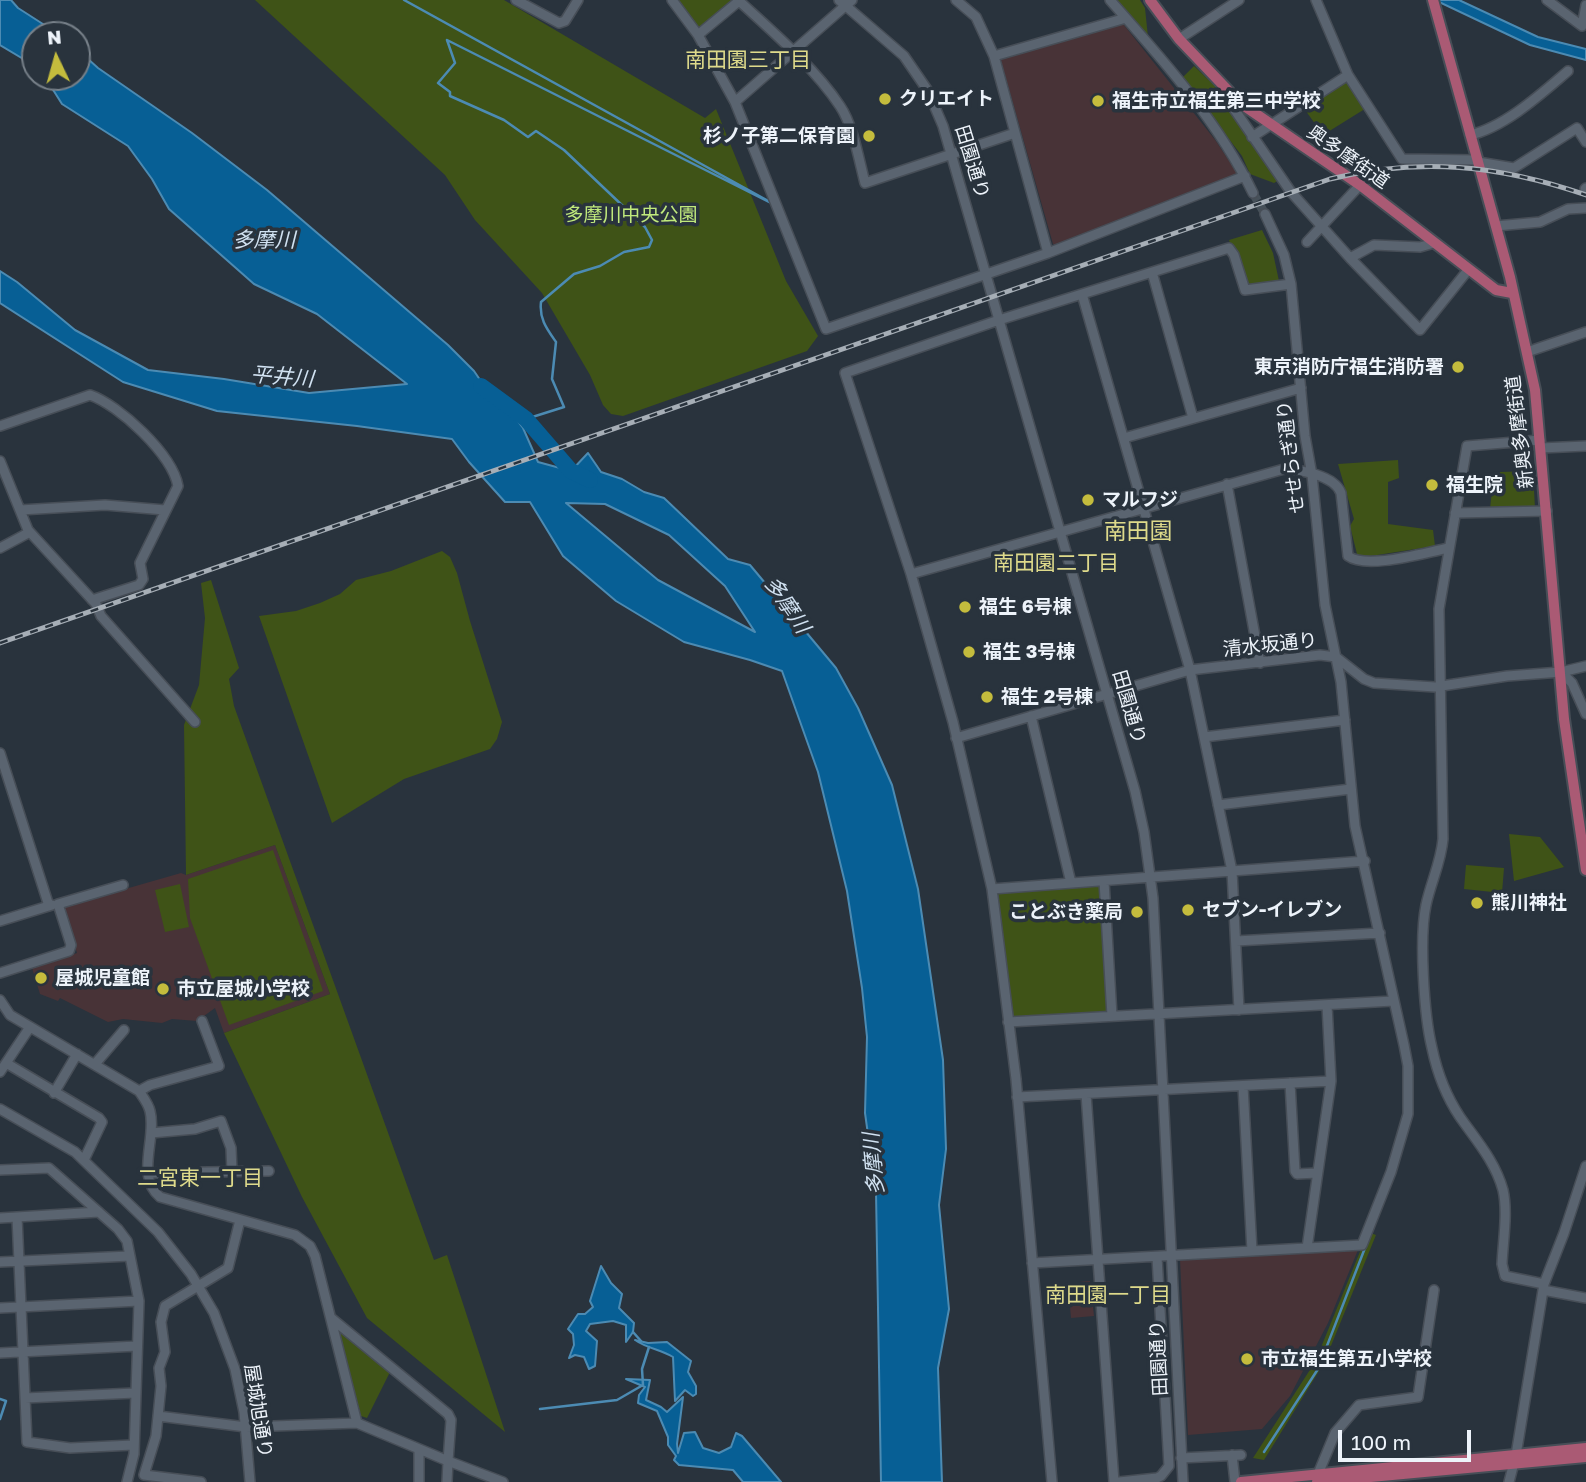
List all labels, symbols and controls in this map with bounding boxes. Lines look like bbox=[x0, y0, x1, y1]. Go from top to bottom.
north arrow bbox=[21, 21, 91, 91]
text: N bbox=[46, 24, 62, 49]
district label: 南田園三丁目 bbox=[685, 47, 811, 73]
place label: クリエイト bbox=[899, 88, 994, 110]
place label: 福生市立福生第三中学校 bbox=[1112, 90, 1321, 112]
marker: クリエイト bbox=[877, 91, 893, 107]
marker: 福生市立福生第三中学校 bbox=[1090, 93, 1106, 109]
street label: 奥多摩街道 bbox=[1303, 120, 1393, 194]
street label: 田園通り bbox=[950, 122, 994, 202]
place label: 杉ノ子第二保育園 bbox=[703, 125, 855, 147]
marker: 杉ノ子第二保育園 bbox=[861, 128, 877, 144]
park label: 多摩川中央公園 bbox=[565, 204, 697, 226]
water label: 多摩川 bbox=[233, 227, 295, 253]
place label: 東京消防庁福生消防署 bbox=[1254, 356, 1444, 378]
marker: 東京消防庁福生消防署 bbox=[1450, 359, 1466, 375]
water label: 平井川 bbox=[250, 362, 314, 392]
street label: 新奥多摩街道 bbox=[1502, 374, 1538, 490]
street label: せせらぎ通り bbox=[1273, 399, 1309, 515]
place label: 福生院 bbox=[1446, 474, 1503, 496]
marker: 福生院 bbox=[1424, 477, 1440, 493]
place label: マルフジ bbox=[1102, 489, 1178, 511]
marker: マルフジ bbox=[1080, 492, 1096, 508]
district label: 南田園 bbox=[1104, 518, 1172, 546]
district label: 南田園二丁目 bbox=[993, 550, 1119, 576]
water label: 多摩川 bbox=[759, 572, 815, 638]
place label: 福生 6号棟 bbox=[979, 596, 1072, 618]
marker: 福生 6号棟 bbox=[957, 599, 973, 615]
street label: 清水坂通り bbox=[1222, 629, 1318, 661]
place label: 福生 3号棟 bbox=[983, 641, 1075, 663]
marker: 福生 3号棟 bbox=[961, 644, 977, 660]
street label: 田園通り bbox=[1108, 667, 1150, 747]
place label: 福生 2号棟 bbox=[1001, 686, 1093, 708]
marker: 福生 2号棟 bbox=[979, 689, 995, 705]
place label: 熊川神社 bbox=[1491, 892, 1567, 914]
marker: 熊川神社 bbox=[1469, 895, 1485, 911]
place label: セブン-イレブン bbox=[1202, 899, 1342, 921]
place label: ことぶき薬局 bbox=[1009, 901, 1123, 923]
marker: セブン-イレブン bbox=[1180, 902, 1196, 918]
marker: ことぶき薬局 bbox=[1129, 904, 1145, 920]
place label: 屋城児童館 bbox=[55, 967, 150, 989]
marker: 屋城児童館 bbox=[33, 970, 49, 986]
place label: 市立屋城小学校 bbox=[177, 978, 310, 1000]
marker: 市立屋城小学校 bbox=[155, 981, 171, 997]
water label: 多摩川 bbox=[859, 1132, 889, 1196]
district label: 二宮東一丁目 bbox=[137, 1165, 263, 1191]
district label: 南田園一丁目 bbox=[1045, 1282, 1171, 1308]
street label: 田園通り bbox=[1146, 1319, 1172, 1397]
place label: 市立福生第五小学校 bbox=[1261, 1348, 1432, 1370]
marker: 市立福生第五小学校 bbox=[1239, 1351, 1255, 1367]
street label: 屋城旭通り bbox=[239, 1362, 277, 1460]
scale bar bbox=[1341, 1416, 1474, 1460]
text: 100 m bbox=[1351, 1429, 1411, 1455]

